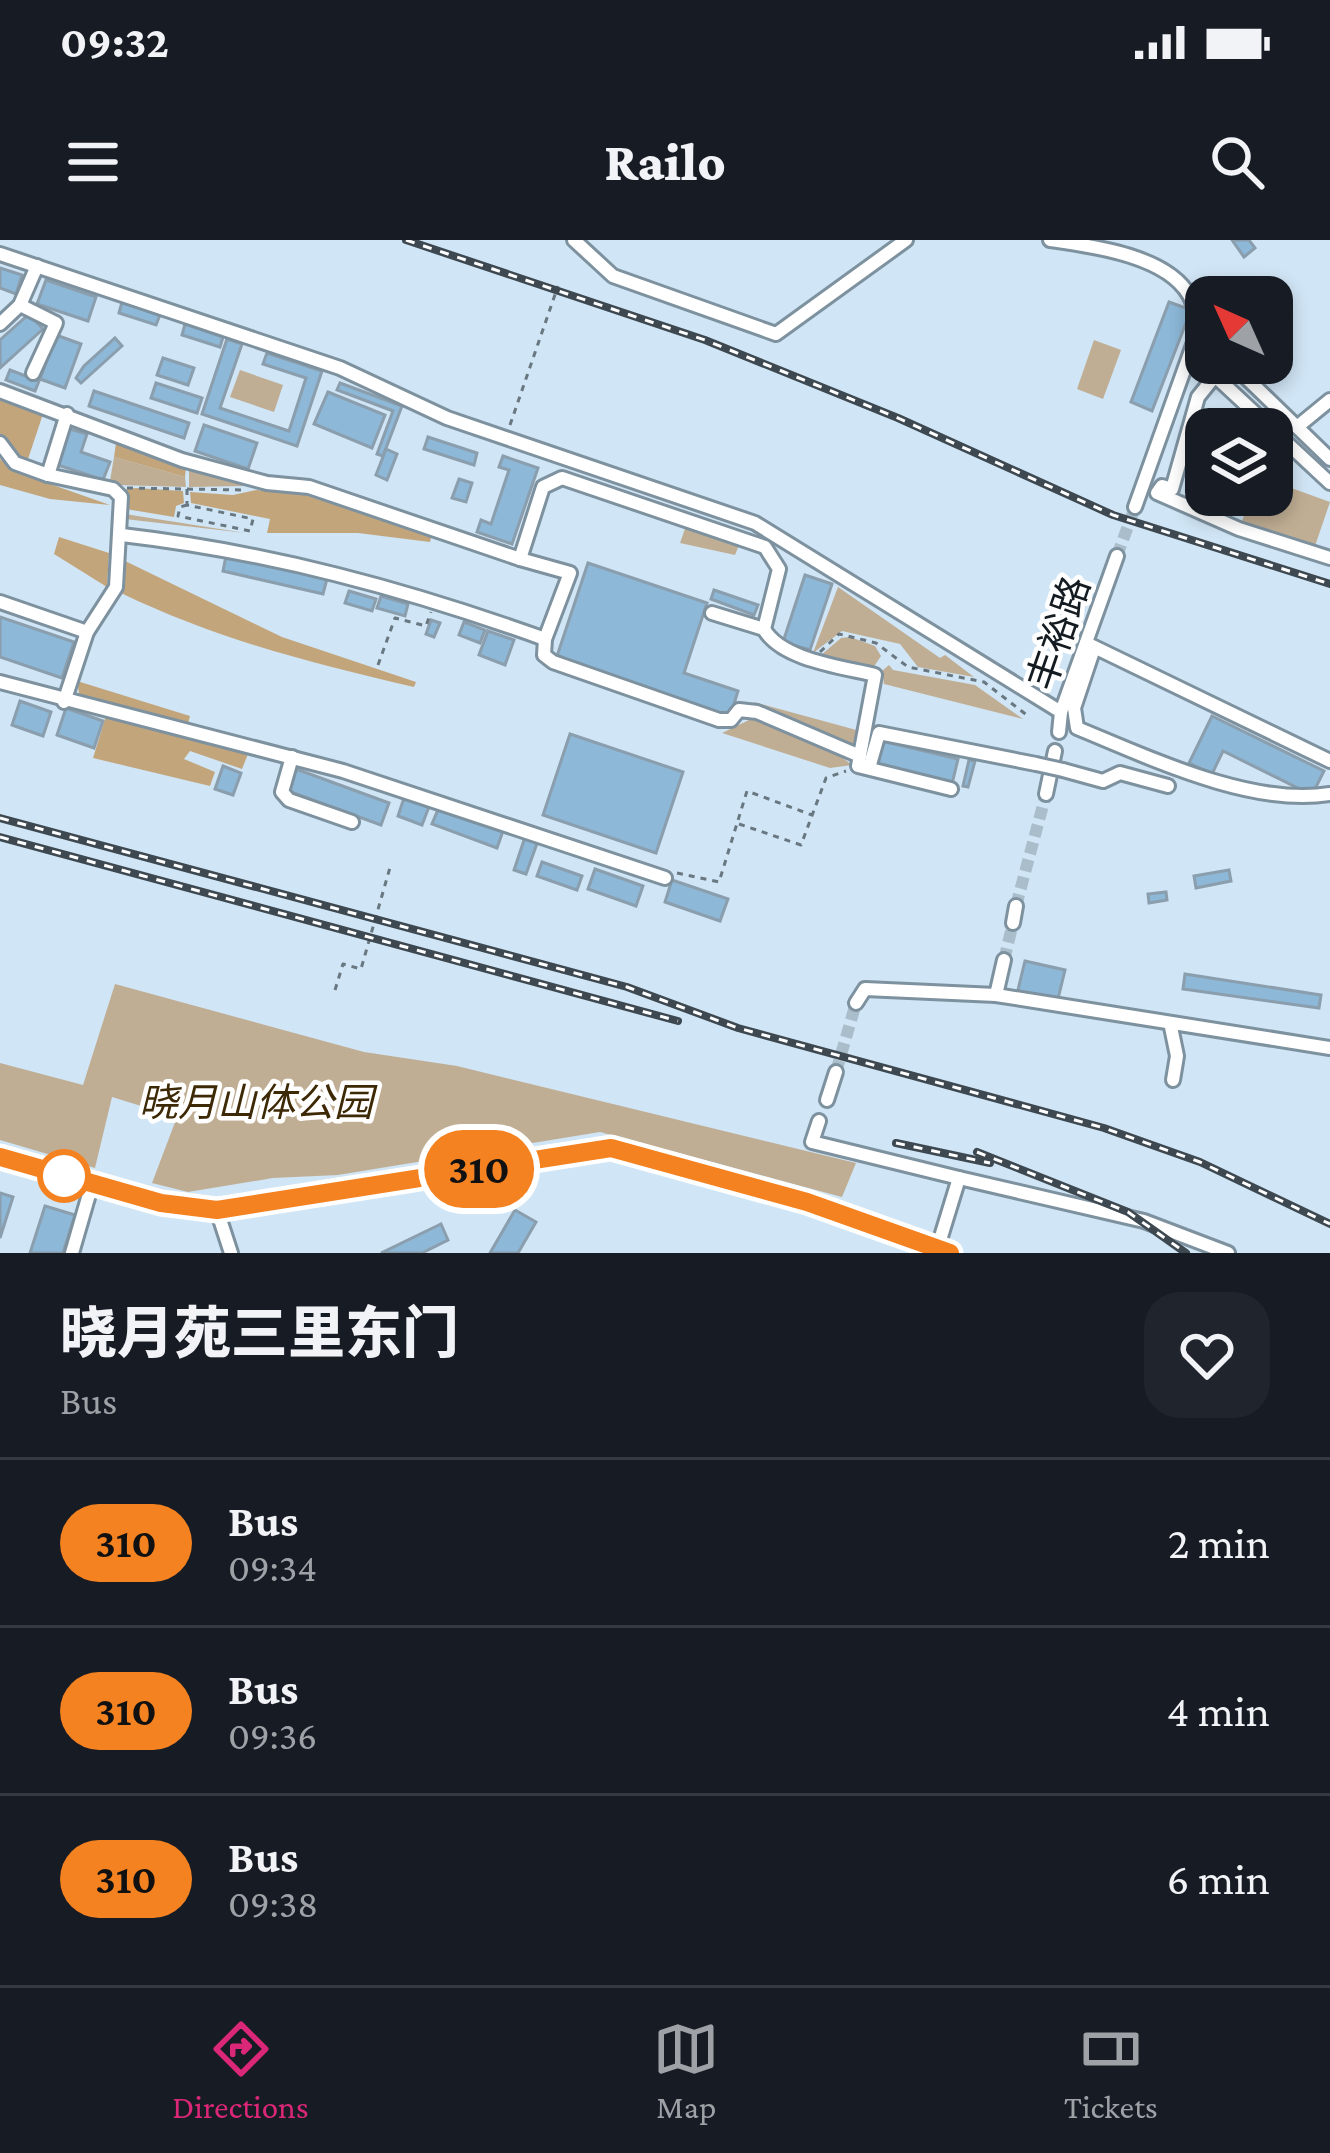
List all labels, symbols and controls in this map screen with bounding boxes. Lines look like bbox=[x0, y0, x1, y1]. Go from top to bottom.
text: 09:32 bbox=[60, 17, 169, 67]
icon: menu bbox=[60, 129, 126, 195]
icon: search bbox=[1204, 129, 1270, 195]
text: Railo bbox=[604, 132, 726, 192]
north arrow bbox=[1185, 276, 1293, 384]
map controls bbox=[1185, 276, 1293, 516]
button: layers bbox=[1185, 408, 1293, 516]
street label: 丰裕路 bbox=[1019, 571, 1098, 695]
park label: 晓月山体公园 bbox=[139, 1081, 378, 1124]
line badge: 310 bbox=[410, 1130, 548, 1208]
text: 310 bbox=[448, 1145, 510, 1192]
unlabelled marker bbox=[39, 1151, 89, 1201]
button: heart bbox=[1144, 1292, 1270, 1418]
text: 晓月苑三里东门 bbox=[60, 1302, 459, 1365]
text: Bus bbox=[60, 1379, 117, 1422]
text: Bus bbox=[228, 1496, 298, 1546]
text: 2 min bbox=[1168, 1518, 1270, 1568]
text: 310 bbox=[95, 1519, 157, 1566]
text: 09:34 bbox=[228, 1546, 317, 1589]
text: Bus bbox=[228, 1664, 298, 1714]
text: 4 min bbox=[1166, 1686, 1270, 1736]
text: 310 bbox=[95, 1687, 157, 1734]
text: 09:36 bbox=[228, 1714, 317, 1757]
text: Bus bbox=[228, 1832, 298, 1882]
text: 6 min bbox=[1167, 1854, 1270, 1904]
text: 310 bbox=[95, 1855, 157, 1902]
text: 09:38 bbox=[228, 1882, 318, 1925]
tab: Directions bbox=[172, 2016, 309, 2125]
tab: Map bbox=[653, 2016, 719, 2125]
tab: Tickets bbox=[1064, 2016, 1158, 2125]

